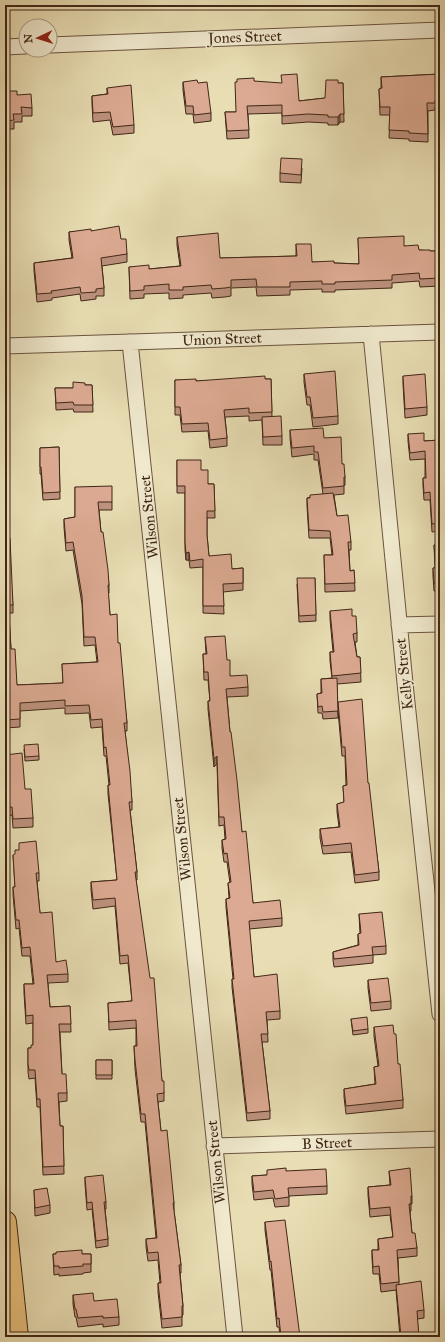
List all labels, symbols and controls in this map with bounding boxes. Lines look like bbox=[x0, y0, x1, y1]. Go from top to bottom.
north arrow bbox=[18, 18, 58, 58]
street label: Jones Street bbox=[206, 27, 283, 48]
text: N bbox=[22, 33, 35, 44]
street label: Union Street bbox=[182, 329, 263, 349]
street label: Wilson Street bbox=[136, 474, 162, 560]
street label: Kelly Street bbox=[391, 637, 417, 711]
street label: Wilson Street bbox=[169, 796, 195, 882]
street label: Wilson Street bbox=[203, 1119, 229, 1205]
street label: B Street bbox=[301, 1133, 353, 1153]

